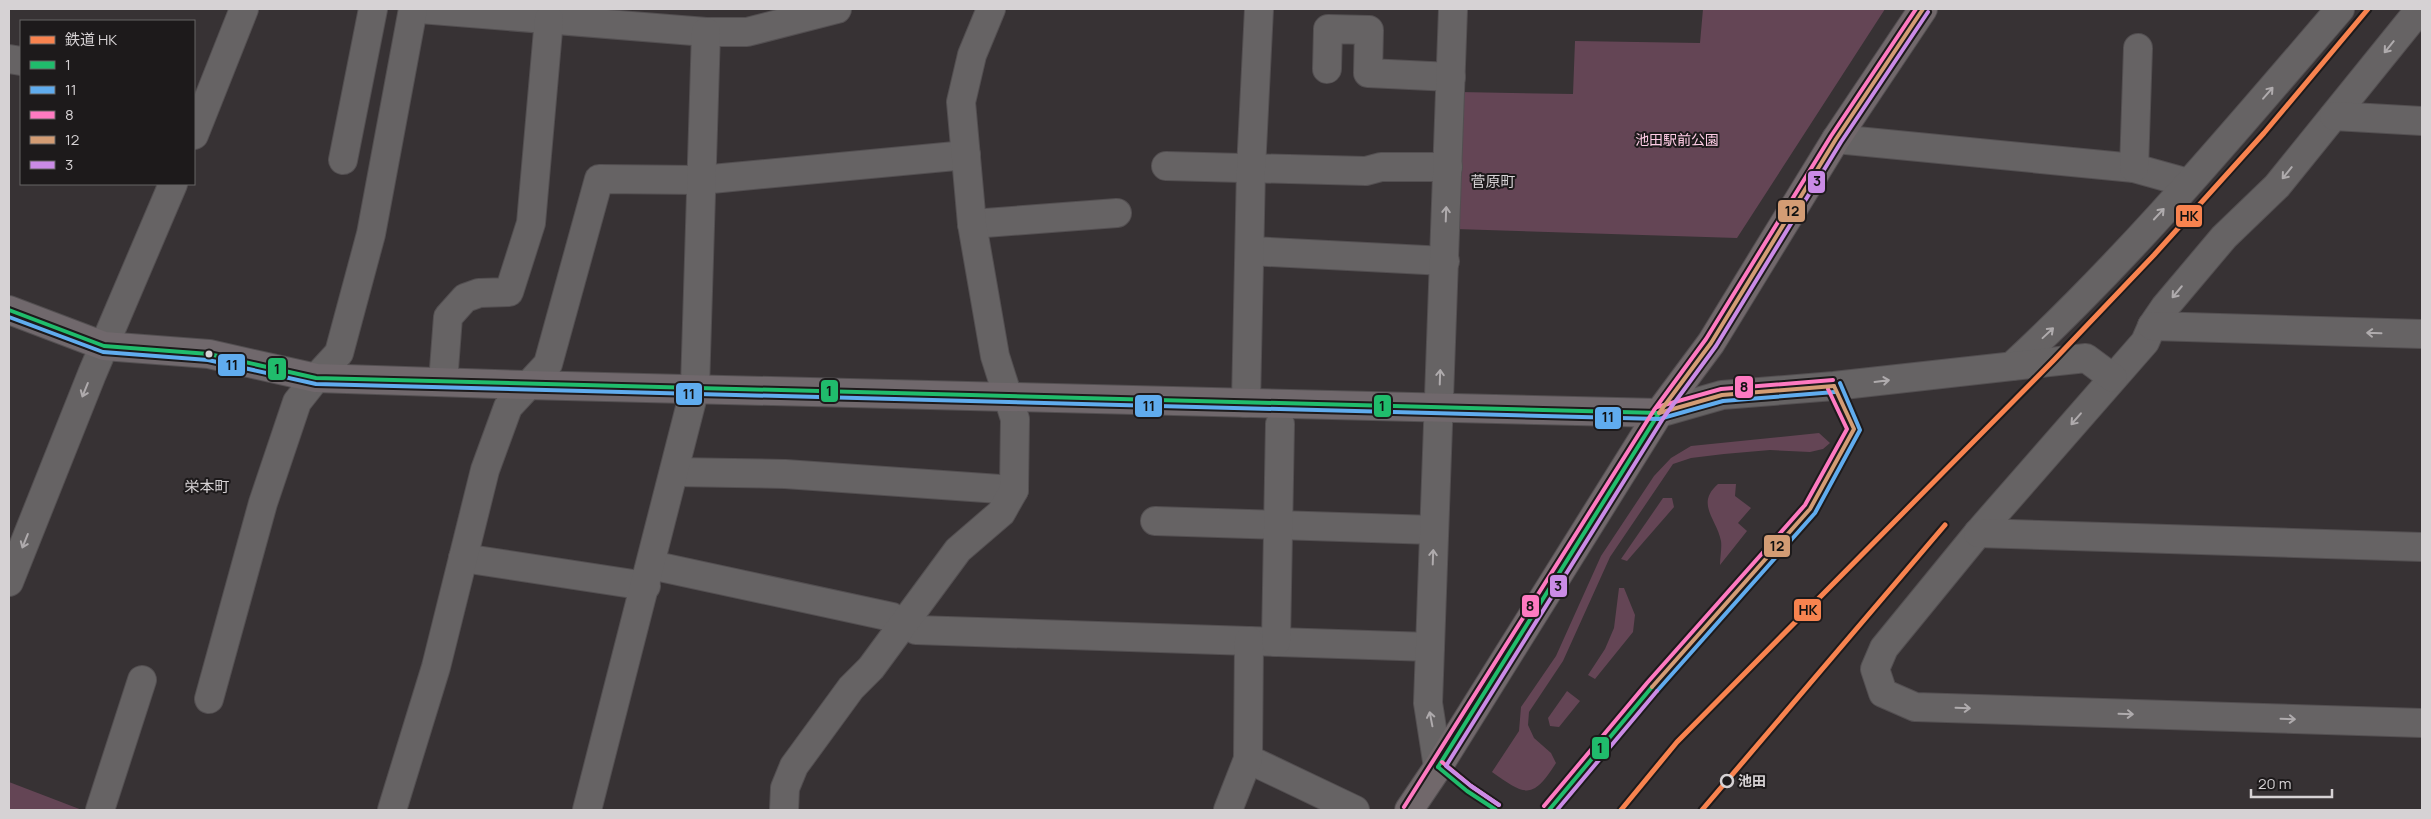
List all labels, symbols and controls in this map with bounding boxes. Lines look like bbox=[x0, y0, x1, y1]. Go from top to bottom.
legend bbox=[20, 20, 195, 185]
text: 鉄道 HK bbox=[65, 29, 117, 50]
one-way arrow bbox=[2384, 40, 2395, 53]
text: 1 bbox=[65, 54, 71, 75]
text: 11 bbox=[65, 79, 77, 100]
one-way arrow bbox=[2262, 87, 2273, 100]
text: 8 bbox=[65, 104, 74, 125]
text: 12 bbox=[65, 129, 79, 150]
park label: 池田駅前公園 bbox=[1635, 130, 1719, 149]
text: 3 bbox=[65, 154, 73, 175]
one-way arrow bbox=[2282, 167, 2293, 180]
line badge: 3 bbox=[1807, 170, 1826, 194]
district label: 菅原町 bbox=[1470, 171, 1516, 192]
text: 3 bbox=[1813, 171, 1821, 190]
line badge: 12 bbox=[1777, 199, 1806, 223]
text: 12 bbox=[1785, 201, 1799, 220]
line badge: HK bbox=[2175, 204, 2203, 228]
text: HK bbox=[2179, 206, 2200, 225]
one-way arrow bbox=[1442, 207, 1451, 223]
one-way arrow bbox=[2153, 208, 2165, 221]
one-way arrow bbox=[2171, 286, 2183, 299]
one-way arrow bbox=[2042, 327, 2055, 339]
one-way arrow bbox=[2366, 328, 2382, 337]
unlabelled marker bbox=[204, 349, 214, 359]
line badge: 11 bbox=[217, 353, 246, 377]
text: 11 bbox=[226, 355, 238, 374]
line badge: 1 bbox=[267, 357, 287, 381]
text: 1 bbox=[274, 359, 280, 378]
one-way arrow bbox=[1436, 369, 1445, 385]
line badge: 8 bbox=[1734, 375, 1754, 399]
one-way arrow bbox=[1874, 375, 1890, 385]
text: 8 bbox=[1740, 377, 1748, 396]
line badge: 1 bbox=[820, 379, 839, 403]
text: 1 bbox=[826, 381, 832, 400]
one-way arrow bbox=[80, 382, 89, 398]
line badge: 11 bbox=[675, 382, 703, 406]
text: 11 bbox=[683, 384, 695, 403]
line badge: 11 bbox=[1134, 394, 1163, 418]
line badge: 1 bbox=[1373, 394, 1392, 418]
text: 11 bbox=[1143, 396, 1155, 415]
text: 1 bbox=[1379, 396, 1385, 415]
line badge: 11 bbox=[1594, 406, 1622, 430]
text: 11 bbox=[1602, 407, 1614, 426]
one-way arrow bbox=[2071, 412, 2082, 425]
district label: 栄本町 bbox=[184, 476, 230, 497]
one-way arrow bbox=[20, 533, 29, 549]
line badge: 12 bbox=[1763, 534, 1791, 558]
text: 12 bbox=[1770, 536, 1784, 555]
one-way arrow bbox=[1429, 549, 1438, 565]
line badge: 3 bbox=[1549, 574, 1568, 598]
text: 3 bbox=[1554, 576, 1562, 595]
line badge: 8 bbox=[1521, 594, 1540, 618]
text: 8 bbox=[1526, 596, 1534, 615]
line badge: HK bbox=[1793, 598, 1822, 622]
text: HK bbox=[1798, 600, 1819, 619]
one-way arrow bbox=[1955, 704, 1971, 713]
one-way arrow bbox=[2117, 709, 2133, 718]
one-way arrow bbox=[1426, 711, 1436, 727]
one-way arrow bbox=[2280, 714, 2296, 724]
line badge: 1 bbox=[1591, 736, 1610, 760]
text: 1 bbox=[1597, 738, 1603, 757]
scale bar bbox=[2251, 766, 2332, 798]
place label: 池田 bbox=[1738, 771, 1766, 790]
text: 20 m bbox=[2258, 773, 2291, 794]
marker: 池田 bbox=[1720, 774, 1734, 788]

